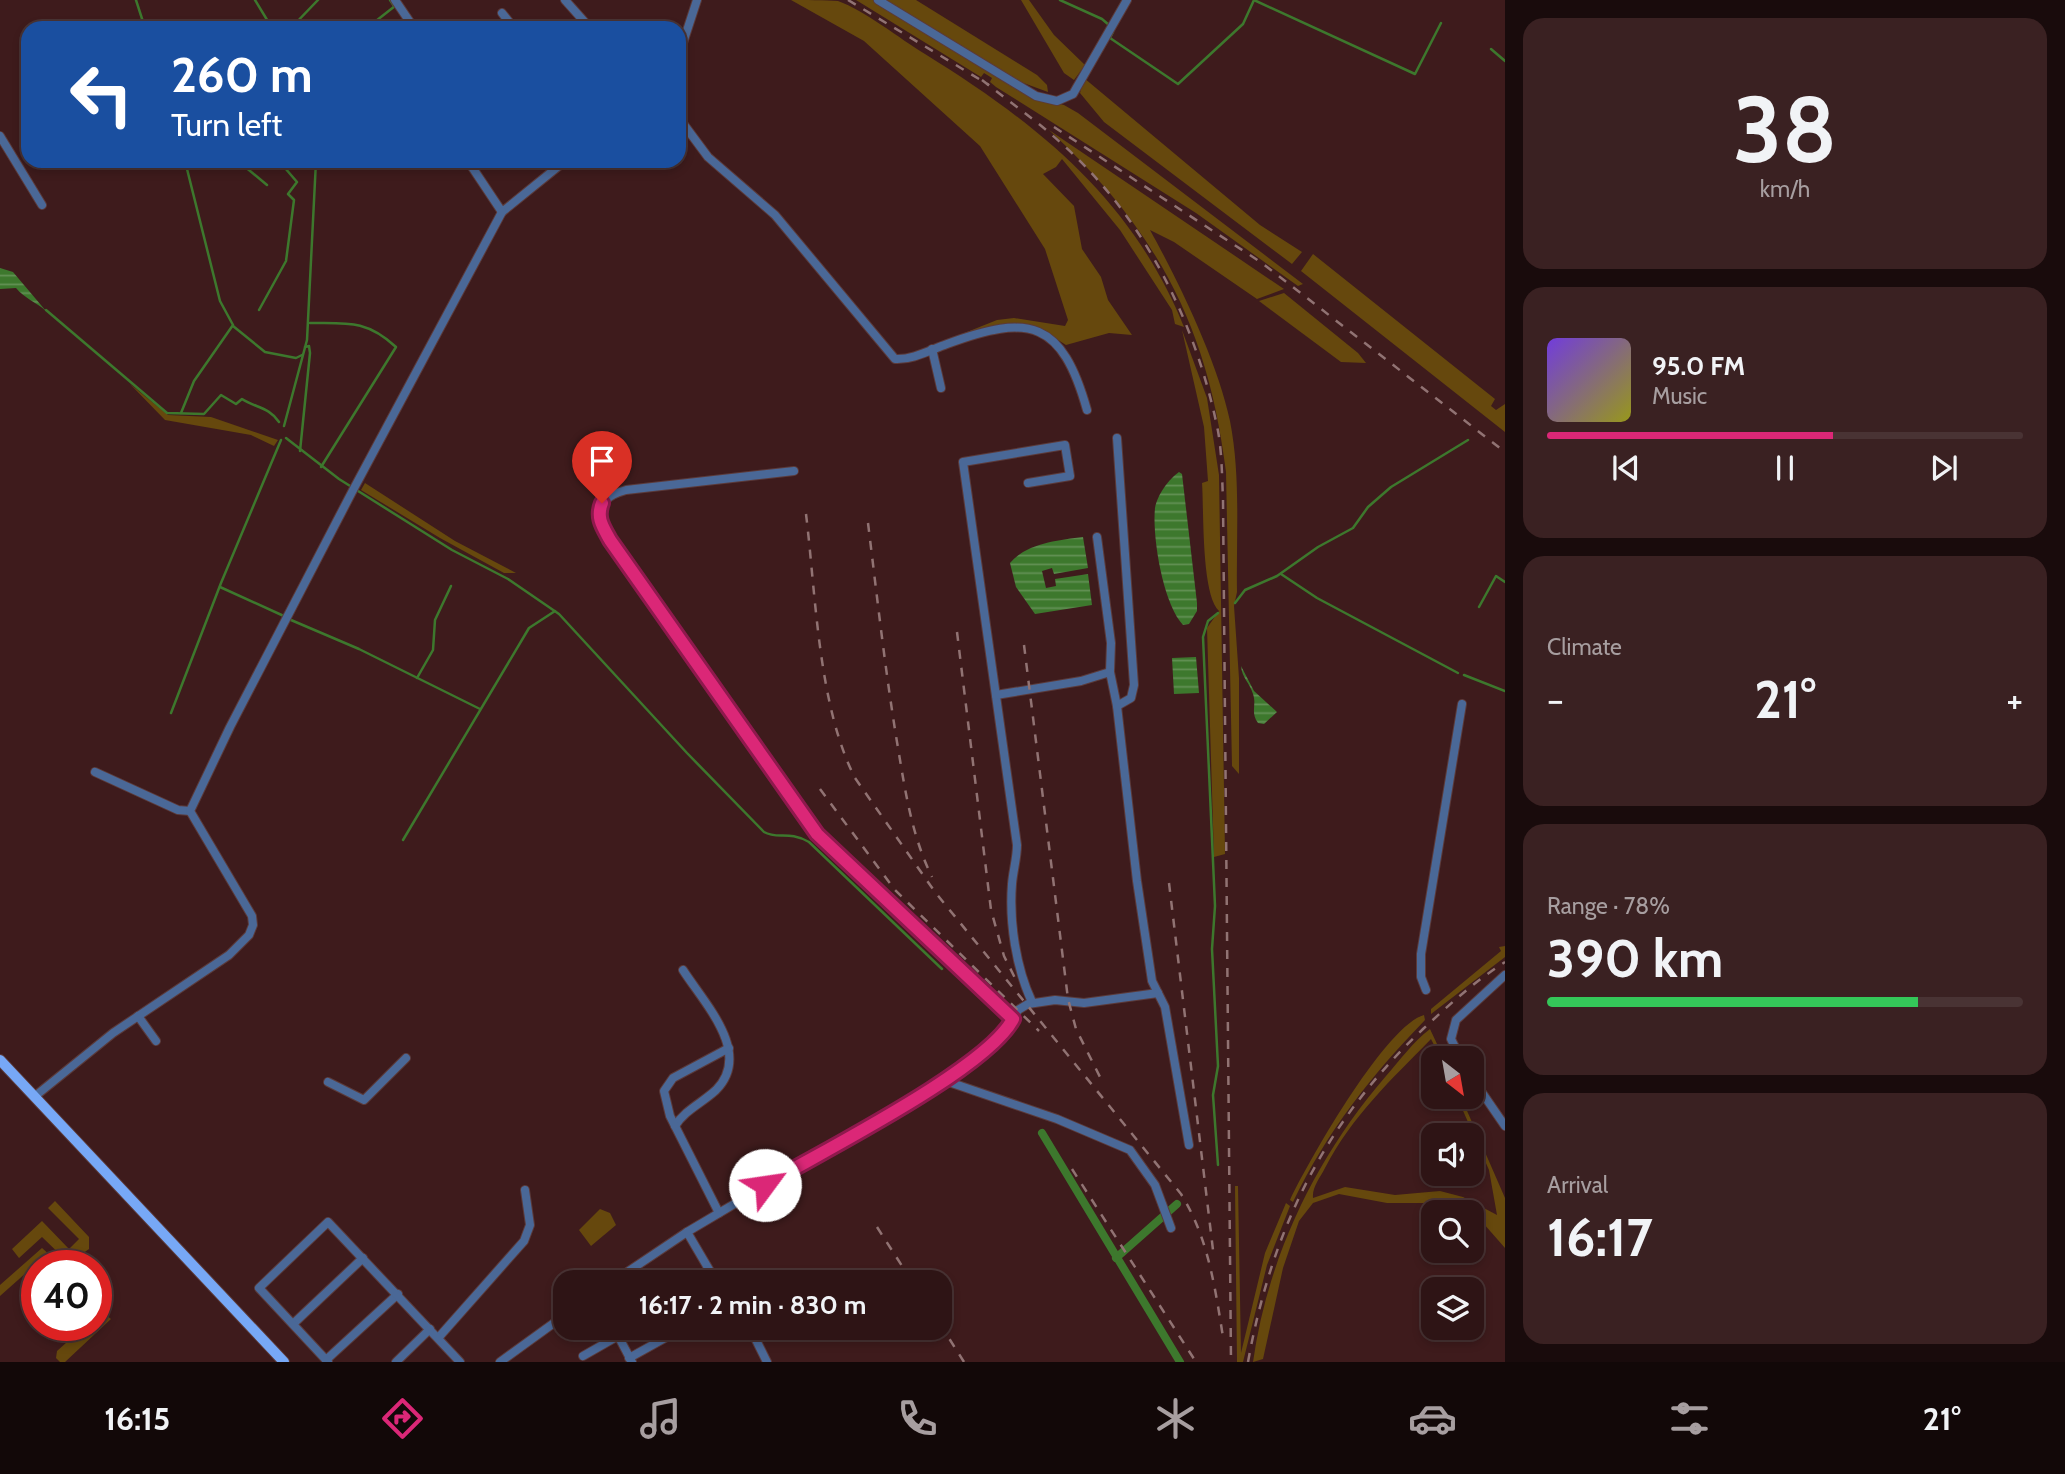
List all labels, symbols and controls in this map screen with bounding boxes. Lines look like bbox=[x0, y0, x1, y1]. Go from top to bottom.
text: 260 m bbox=[171, 45, 313, 104]
icon: left bbox=[56, 49, 147, 140]
text: 38 bbox=[1733, 74, 1837, 185]
text: Turn left bbox=[171, 105, 282, 144]
text: km/h bbox=[1760, 175, 1810, 203]
text: 95.0 FM bbox=[1652, 350, 1745, 382]
text: Music bbox=[1652, 382, 1707, 410]
pin bbox=[572, 431, 632, 503]
icon: arrive bbox=[583, 442, 621, 480]
icon: previous bbox=[1607, 449, 1645, 487]
icon: pause bbox=[1766, 449, 1804, 487]
icon: next bbox=[1925, 449, 1963, 487]
text: Climate bbox=[1547, 633, 1622, 661]
text: 21° bbox=[1754, 668, 1816, 731]
text: − bbox=[1547, 676, 1564, 723]
text: + bbox=[2006, 676, 2023, 723]
text: Range · 78% bbox=[1547, 892, 1670, 920]
text: 390 km bbox=[1547, 927, 1723, 990]
north arrow bbox=[1421, 1046, 1484, 1110]
map controls bbox=[1421, 1046, 1484, 1340]
button: sound bbox=[1421, 1123, 1484, 1186]
position arrow bbox=[728, 1148, 802, 1222]
text: Arrival bbox=[1547, 1171, 1608, 1199]
button: search bbox=[1421, 1200, 1484, 1263]
text: 16:17 bbox=[1547, 1206, 1653, 1269]
speed limit sign: 40 bbox=[21, 1250, 112, 1341]
button: layers bbox=[1421, 1277, 1484, 1340]
text: 16:17 · 2 min · 830 m bbox=[639, 1289, 866, 1321]
icon: directions bbox=[378, 1394, 427, 1443]
icon: music bbox=[636, 1394, 685, 1443]
icon: phone bbox=[893, 1394, 942, 1443]
icon: climate bbox=[1151, 1394, 1200, 1443]
icon: car bbox=[1408, 1394, 1457, 1443]
icon: filters bbox=[1665, 1394, 1714, 1443]
text: 16:15 bbox=[104, 1399, 170, 1438]
text: 21° bbox=[1923, 1399, 1961, 1438]

